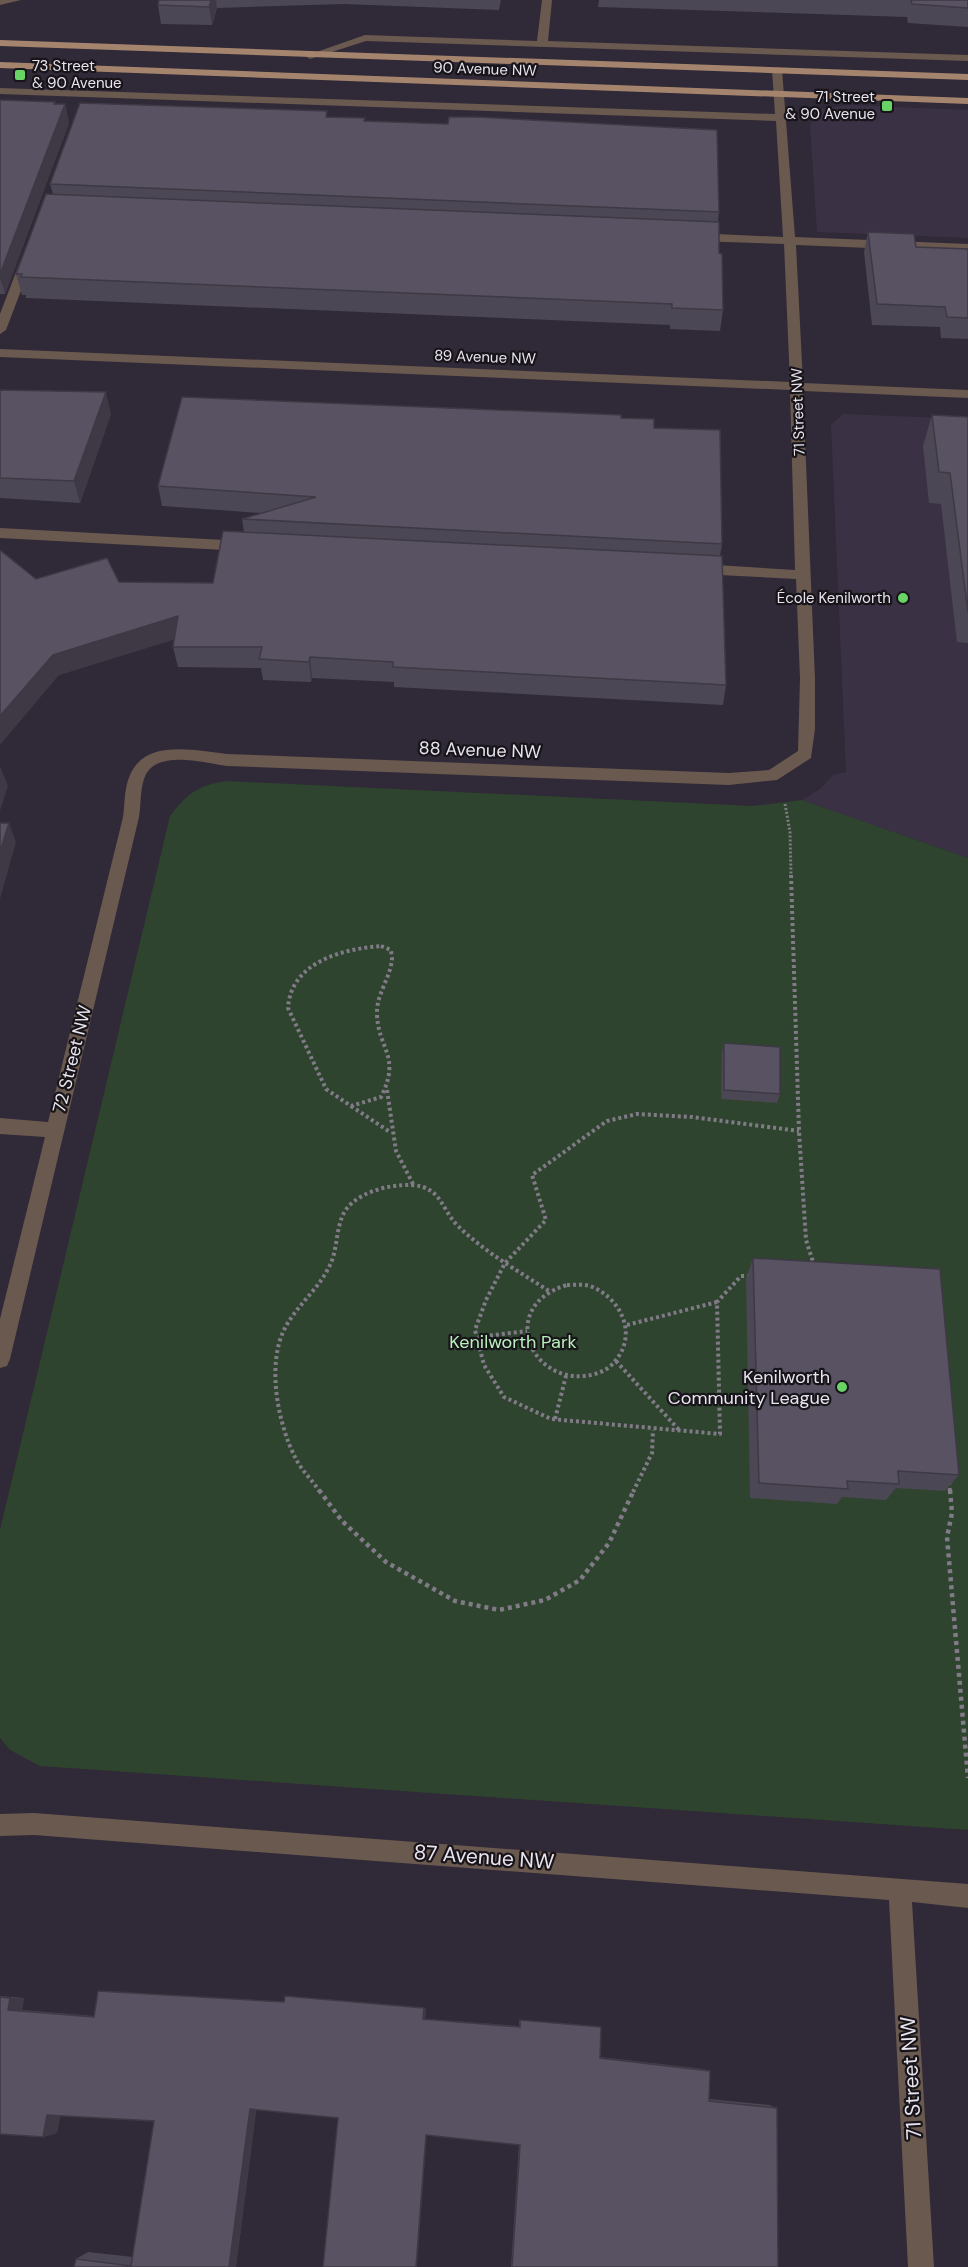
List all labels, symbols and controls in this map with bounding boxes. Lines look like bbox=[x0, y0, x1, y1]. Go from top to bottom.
place label: 73 Street & 90 Avenue bbox=[32, 56, 122, 93]
street label: 90 Avenue NW bbox=[433, 57, 538, 81]
marker: 73 Street & 90 Avenue bbox=[13, 68, 27, 82]
place label: 71 Street & 90 Avenue bbox=[785, 87, 875, 124]
marker: 71 Street & 90 Avenue bbox=[880, 99, 894, 113]
street label: 89 Avenue NW bbox=[434, 345, 537, 369]
street label: 71 Street NW bbox=[786, 367, 810, 456]
place label: École Kenilworth bbox=[777, 588, 891, 608]
marker: École Kenilworth bbox=[896, 591, 910, 605]
street label: 88 Avenue NW bbox=[418, 736, 542, 764]
street label: 72 Street NW bbox=[47, 1003, 97, 1115]
park label: Kenilworth Park bbox=[449, 1330, 577, 1354]
place label: Kenilworth Community League bbox=[668, 1365, 830, 1410]
marker: Kenilworth Community League bbox=[835, 1380, 849, 1394]
street label: 87 Avenue NW bbox=[413, 1838, 555, 1876]
street label: 71 Street NW bbox=[894, 2016, 928, 2140]

